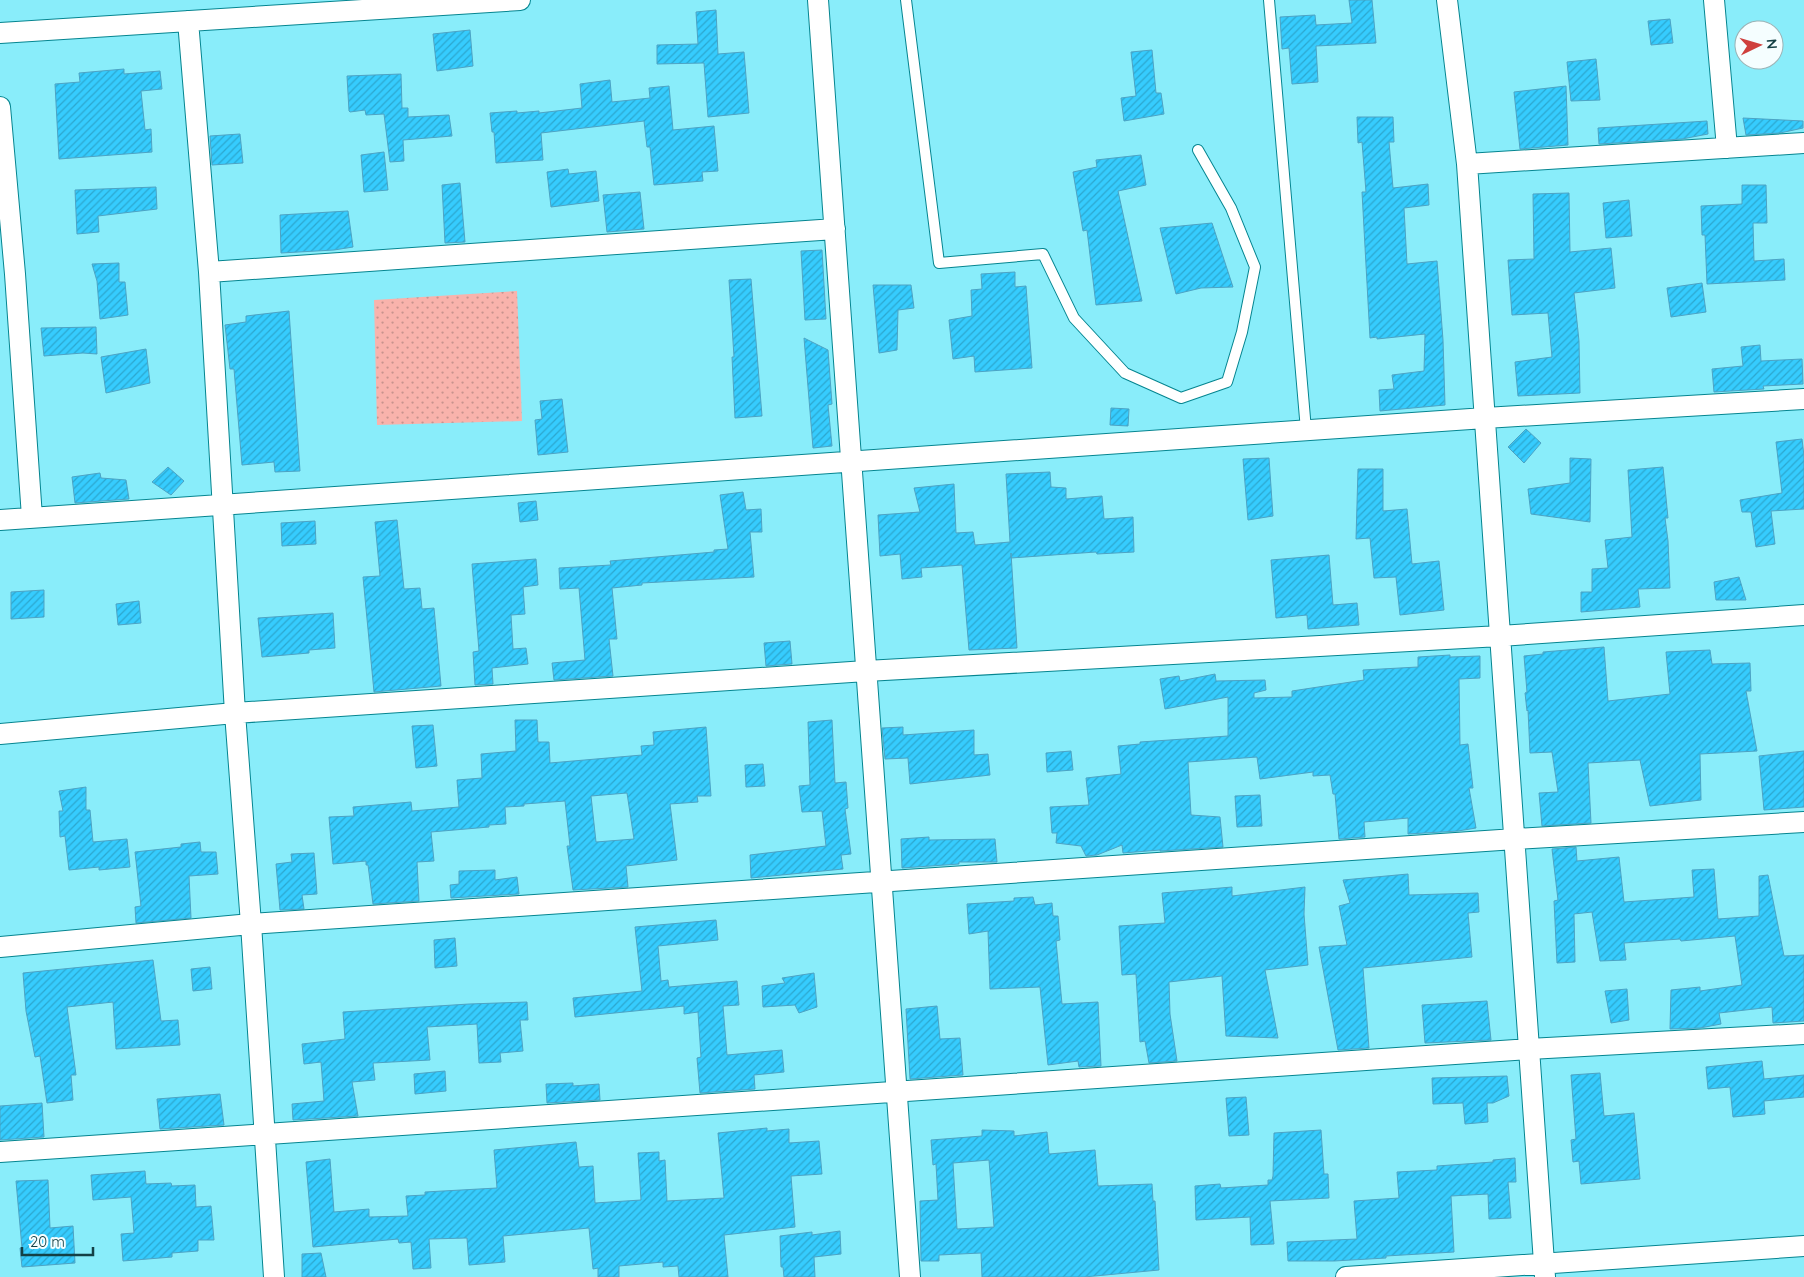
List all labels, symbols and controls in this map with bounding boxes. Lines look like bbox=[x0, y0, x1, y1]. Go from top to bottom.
north arrow bbox=[1734, 20, 1784, 70]
text: N bbox=[1763, 38, 1781, 50]
scale bar bbox=[22, 1224, 94, 1256]
text: 20 m bbox=[30, 1232, 65, 1251]

